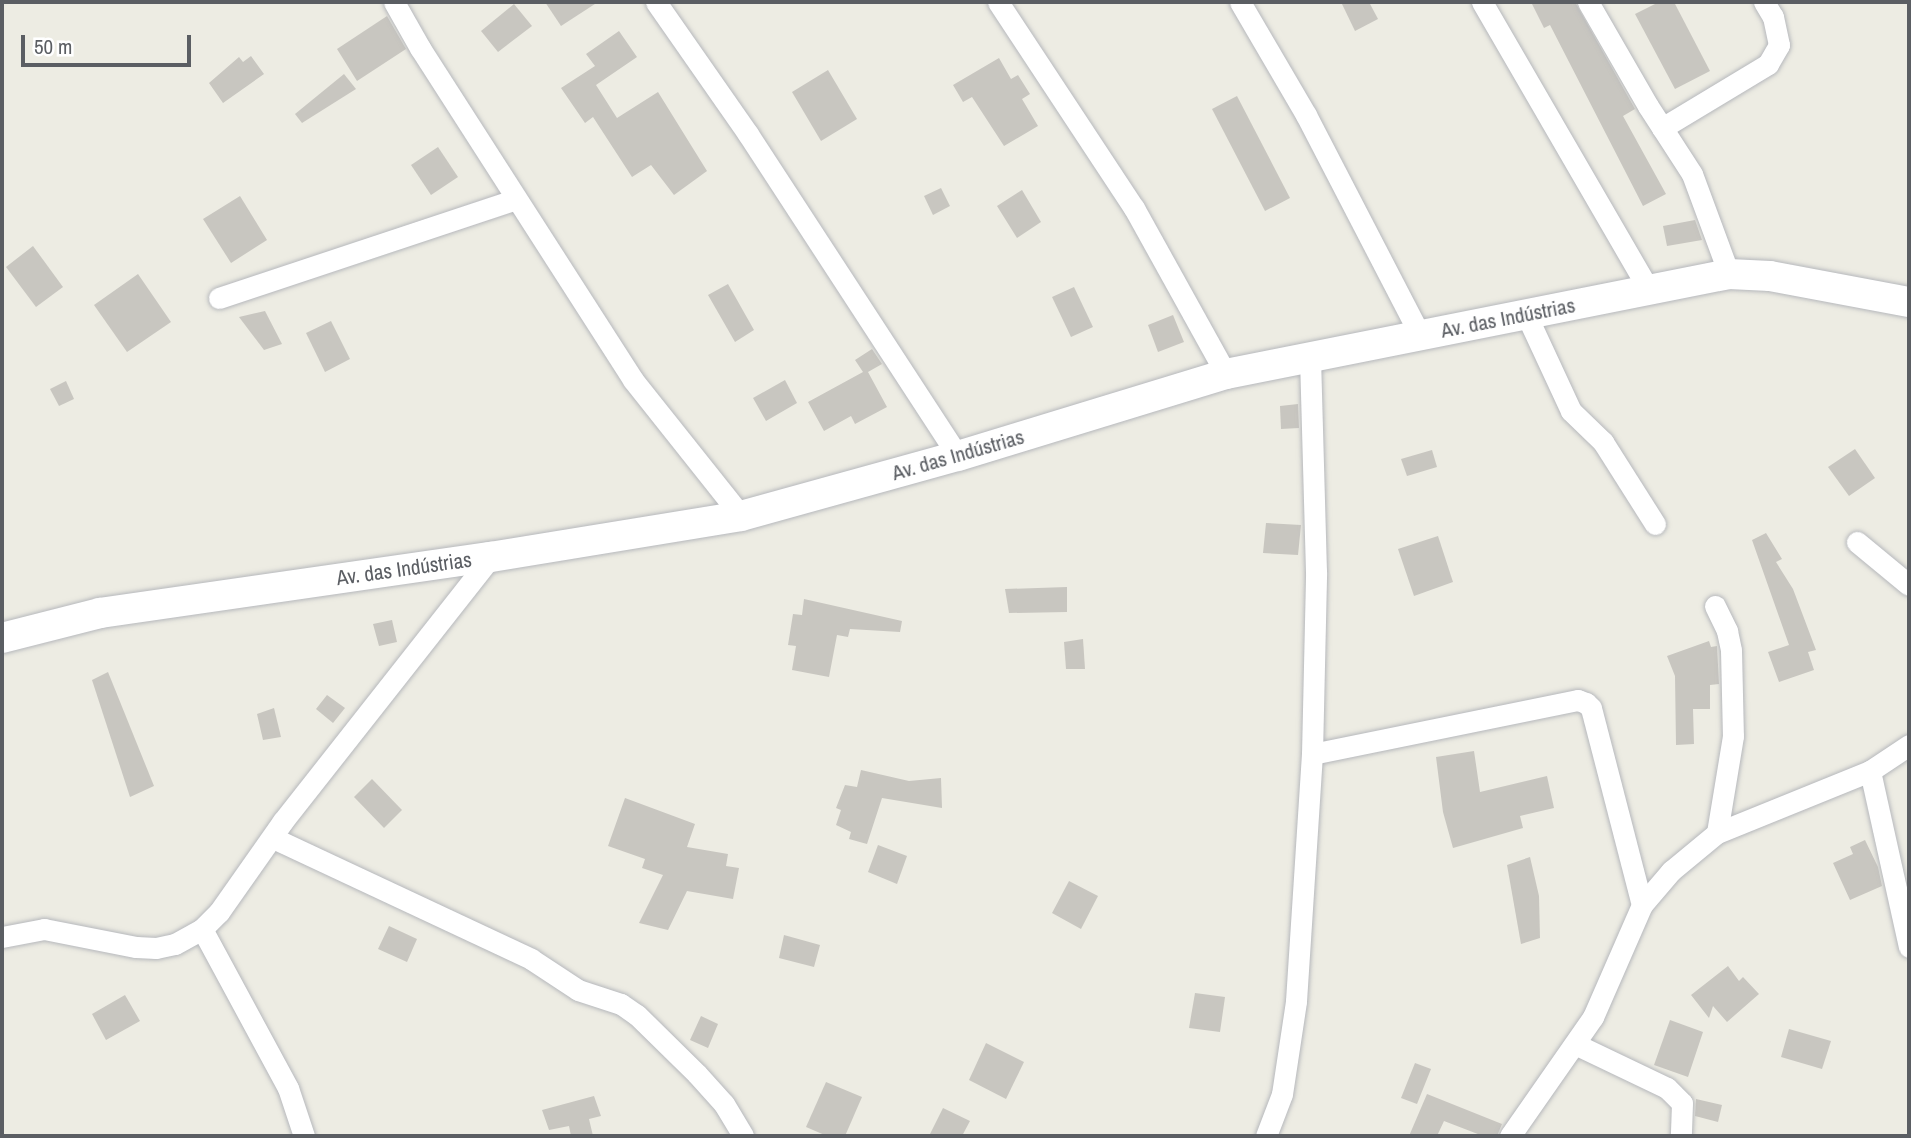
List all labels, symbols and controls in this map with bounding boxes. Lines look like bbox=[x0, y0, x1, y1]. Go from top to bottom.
scale bar bbox=[24, 21, 194, 65]
text: 50 m bbox=[34, 32, 72, 61]
street label: Av. das Indústrias bbox=[1439, 293, 1577, 343]
street label: Av. das Indústrias bbox=[889, 424, 1027, 486]
street label: Av. das Indústrias bbox=[335, 547, 473, 591]

